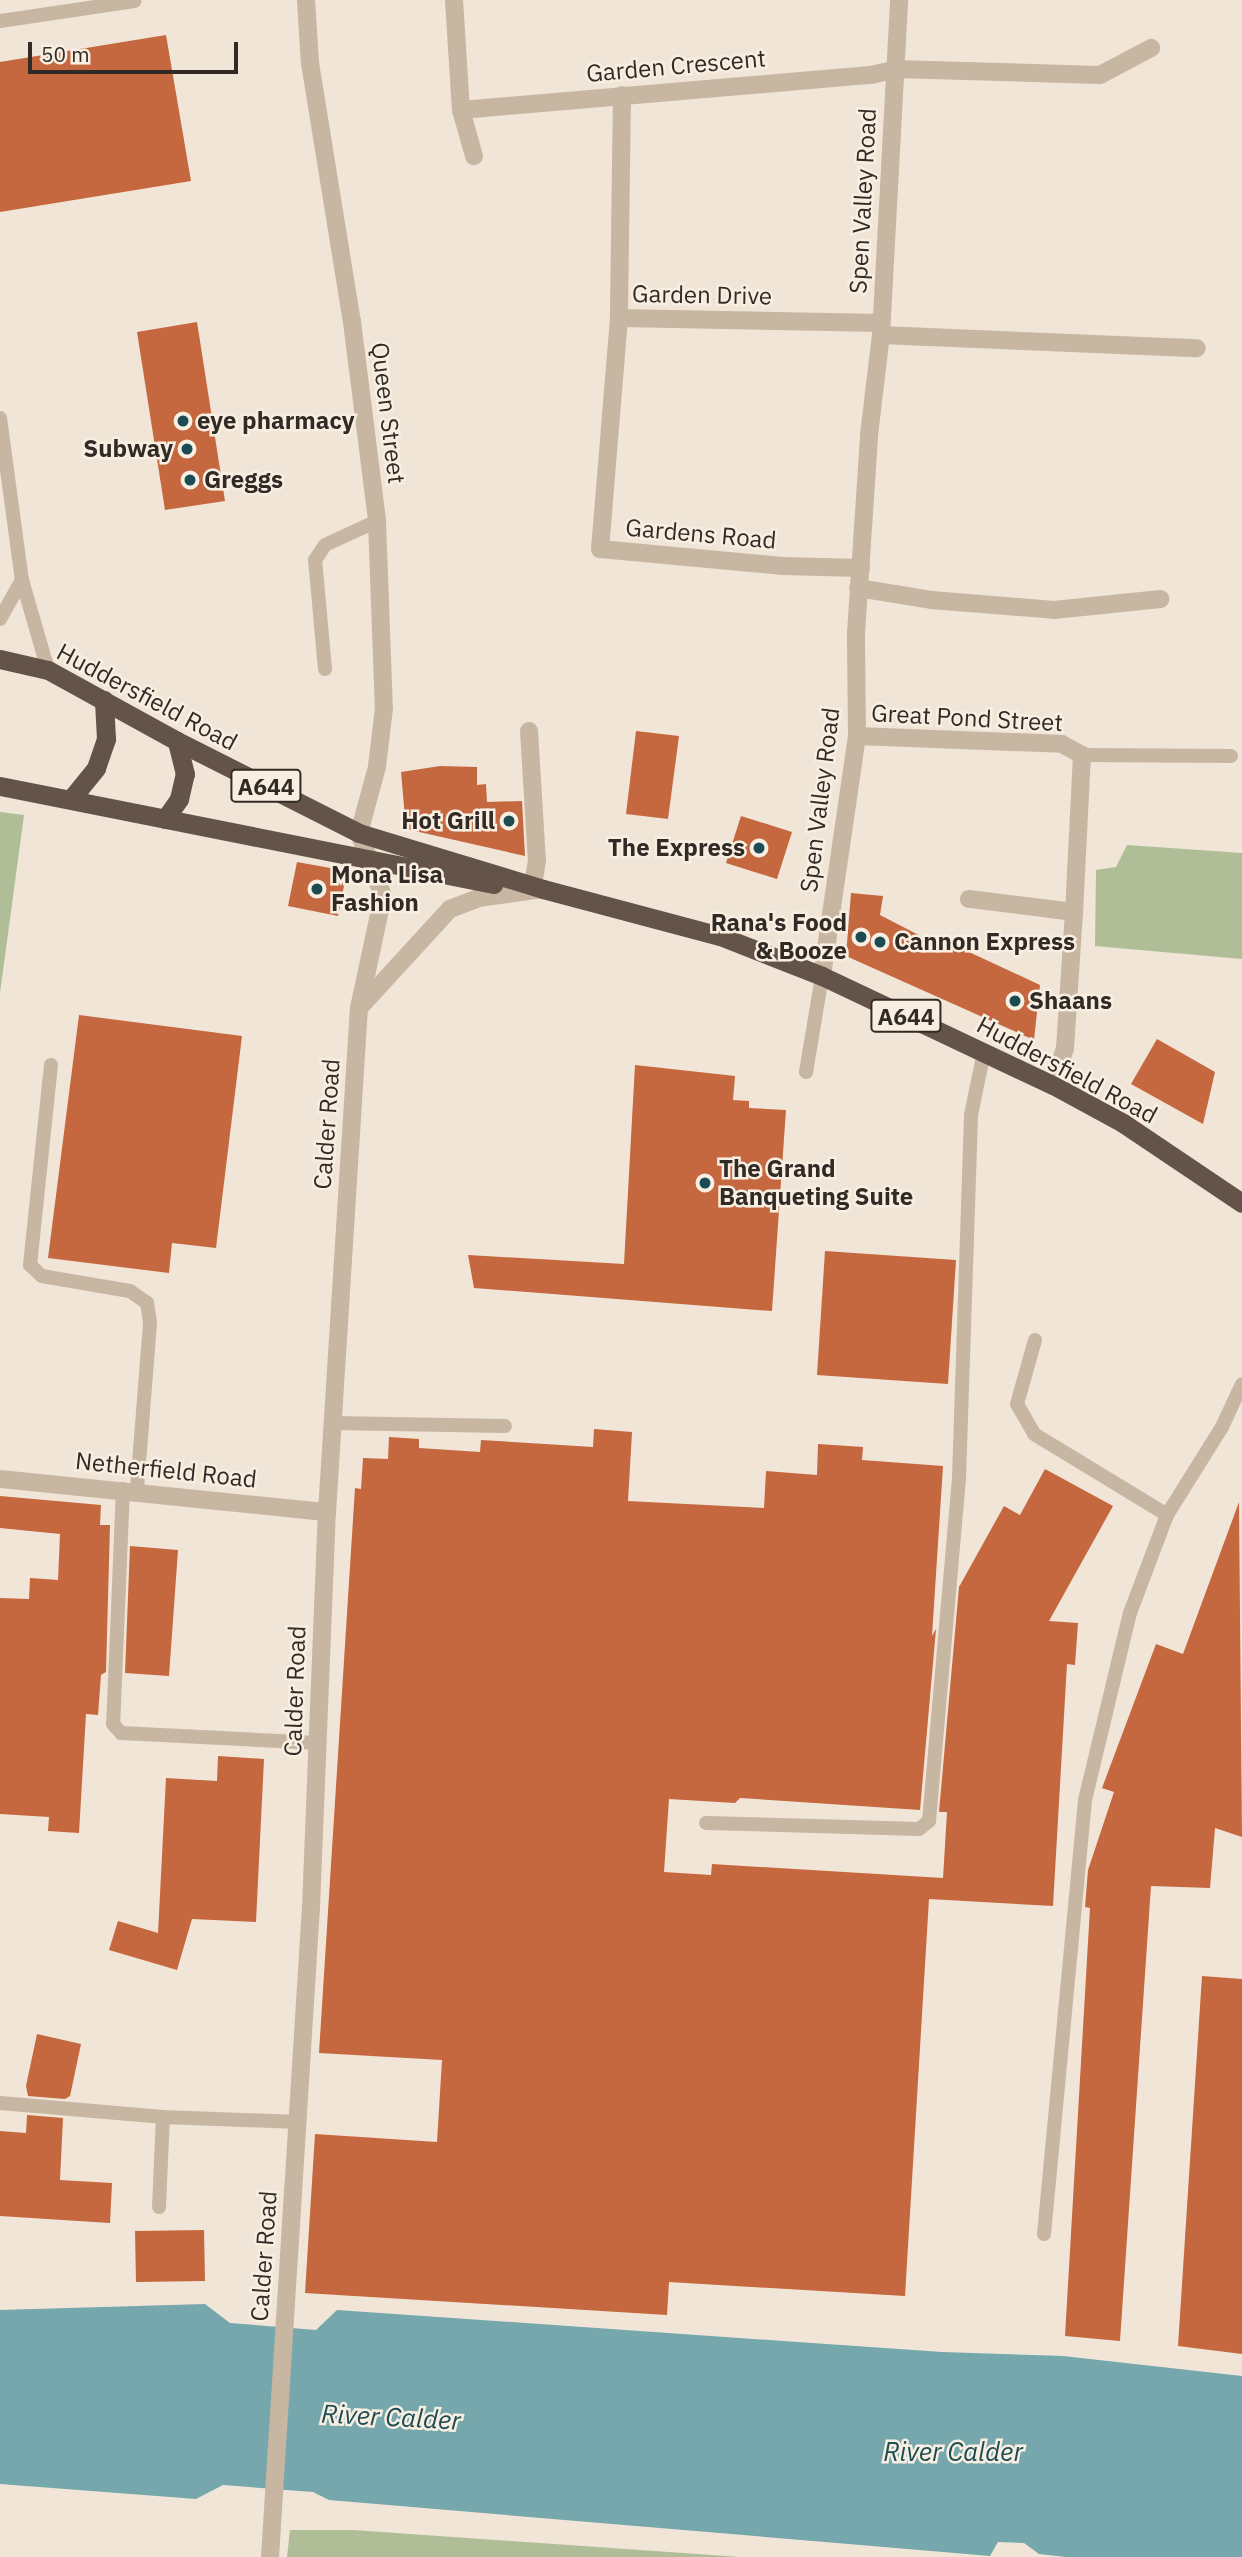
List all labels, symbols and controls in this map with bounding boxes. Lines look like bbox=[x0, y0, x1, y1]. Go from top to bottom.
scale bar bbox=[32, 28, 242, 72]
text: 50 m bbox=[41, 40, 90, 68]
street label: Garden Crescent bbox=[585, 44, 767, 88]
street label: Spen Valley Road bbox=[844, 107, 882, 295]
street label: Garden Drive bbox=[632, 279, 772, 311]
street label: Queen Street bbox=[365, 341, 411, 485]
place label: eye pharmacy bbox=[197, 407, 355, 435]
marker: eye pharmacy bbox=[175, 413, 191, 429]
place label: Subway bbox=[83, 435, 173, 463]
marker: Subway bbox=[179, 441, 195, 457]
place label: Greggs bbox=[204, 466, 283, 494]
marker: Greggs bbox=[182, 472, 198, 488]
street label: Gardens Road bbox=[624, 513, 778, 555]
street label: Huddersfield Road bbox=[52, 637, 242, 757]
street label: Great Pond Street bbox=[870, 699, 1064, 737]
street label: Spen Valley Road bbox=[794, 706, 846, 894]
road number: A644 bbox=[229, 766, 303, 806]
place label: Hot Grill bbox=[401, 807, 495, 835]
marker: Hot Grill bbox=[501, 813, 517, 829]
place label: The Express bbox=[608, 834, 745, 862]
marker: The Express bbox=[751, 840, 767, 856]
place label: Mona Lisa Fashion bbox=[331, 861, 443, 917]
marker: Mona Lisa Fashion bbox=[309, 881, 325, 897]
place label: Rana's Food & Booze bbox=[711, 909, 847, 965]
place label: Cannon Express bbox=[894, 928, 1075, 956]
marker: Rana's Food & Booze bbox=[853, 929, 869, 945]
marker: Cannon Express bbox=[872, 934, 888, 950]
place label: Shaans bbox=[1029, 987, 1112, 1015]
marker: Shaans bbox=[1007, 993, 1023, 1009]
road number: A644 bbox=[869, 996, 943, 1036]
street label: Huddersfield Road bbox=[972, 1010, 1162, 1130]
street label: Calder Road bbox=[308, 1058, 346, 1190]
place label: The Grand Banqueting Suite bbox=[719, 1155, 913, 1211]
marker: The Grand Banqueting Suite bbox=[697, 1175, 713, 1191]
street label: Netherfield Road bbox=[74, 1446, 258, 1494]
street label: Calder Road bbox=[278, 1625, 312, 1757]
street label: Calder Road bbox=[245, 2190, 283, 2322]
water label: River Calder bbox=[320, 2398, 462, 2436]
water label: River Calder bbox=[883, 2436, 1023, 2468]

